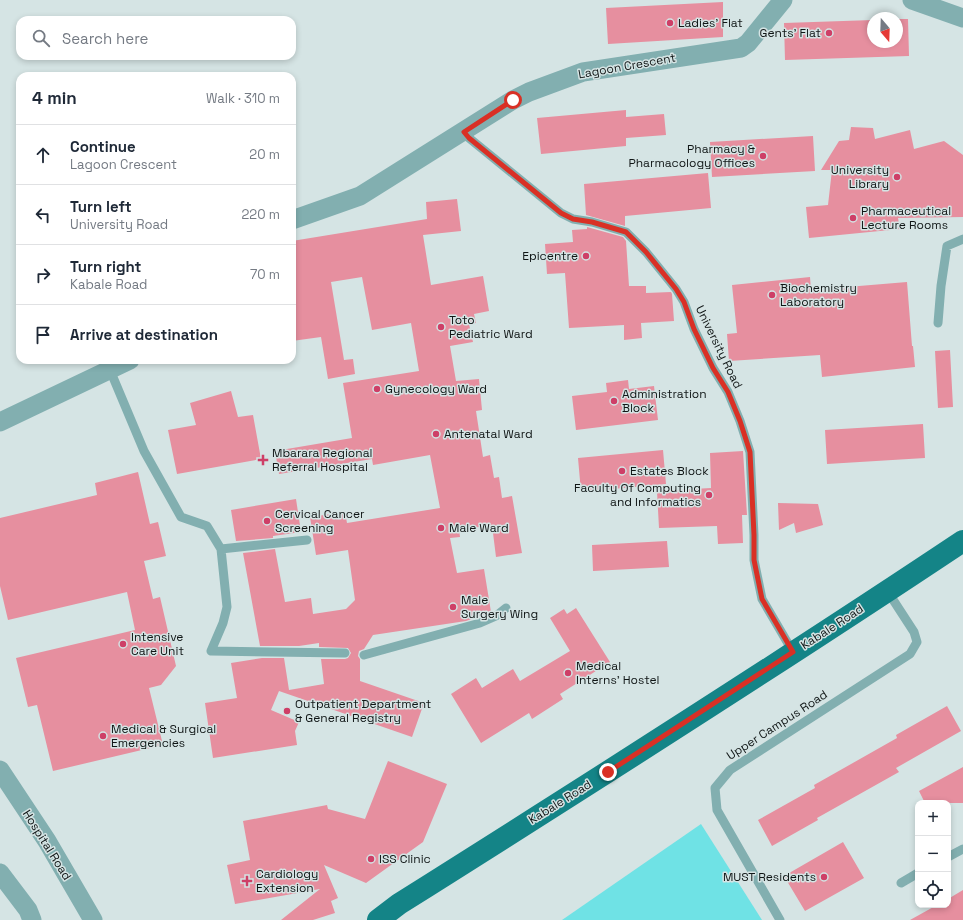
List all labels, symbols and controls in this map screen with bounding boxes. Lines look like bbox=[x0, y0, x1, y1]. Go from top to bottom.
north arrow bbox=[867, 12, 903, 48]
place label: Ladies' Flat bbox=[678, 15, 743, 31]
search box bbox=[16, 16, 296, 60]
marker: Ladies' Flat bbox=[665, 18, 675, 28]
place label: Gents' Flat bbox=[759, 25, 821, 41]
icon: search bbox=[30, 27, 52, 49]
marker: Gents' Flat bbox=[824, 28, 834, 38]
text: Search here bbox=[62, 29, 148, 48]
street label: Lagoon Crescent bbox=[577, 50, 677, 82]
text: 4 min bbox=[32, 87, 77, 109]
text: Walk · 310 m bbox=[206, 90, 280, 107]
route start bbox=[504, 91, 522, 109]
text: Continue bbox=[70, 137, 136, 156]
place label: Pharmacy & Pharmacology Offices bbox=[628, 141, 755, 171]
icon: ahead bbox=[32, 144, 54, 166]
text: 20 m bbox=[249, 146, 280, 163]
marker: Pharmacy & Pharmacology Offices bbox=[758, 151, 768, 161]
text: Lagoon Crescent bbox=[70, 156, 177, 173]
place label: University Library bbox=[831, 162, 889, 192]
marker: University Library bbox=[892, 172, 902, 182]
text: Turn left bbox=[70, 197, 132, 216]
place label: Pharmaceutical Lecture Rooms bbox=[861, 203, 951, 233]
icon: left bbox=[32, 204, 54, 226]
text: 220 m bbox=[241, 206, 280, 223]
marker: Pharmaceutical Lecture Rooms bbox=[848, 213, 858, 223]
text: University Road bbox=[70, 216, 168, 233]
place label: Epicentre bbox=[522, 248, 578, 264]
marker: Epicentre bbox=[581, 251, 591, 261]
text: Turn right bbox=[70, 257, 141, 276]
icon: right bbox=[32, 264, 54, 286]
text: 70 m bbox=[250, 266, 280, 283]
text: Kabale Road bbox=[70, 276, 147, 293]
place label: Biochemistry Laboratory bbox=[780, 280, 857, 310]
marker: Biochemistry Laboratory bbox=[767, 290, 777, 300]
street label: University Road bbox=[692, 303, 746, 391]
place label: Toto Pediatric Ward bbox=[449, 312, 533, 342]
marker: Toto Pediatric Ward bbox=[436, 322, 446, 332]
icon: arrive bbox=[32, 324, 54, 346]
text: Arrive at destination bbox=[70, 325, 218, 344]
place label: Gynecology Ward bbox=[385, 381, 487, 397]
marker: Gynecology Ward bbox=[372, 384, 382, 394]
place label: Administration Block bbox=[622, 386, 707, 416]
marker: Administration Block bbox=[609, 396, 619, 406]
place label: Antenatal Ward bbox=[444, 426, 533, 442]
marker: Antenatal Ward bbox=[431, 429, 441, 439]
place label: Mbarara Regional Referral Hospital bbox=[272, 445, 372, 475]
marker: Mbarara Regional Referral Hospital bbox=[257, 454, 269, 466]
place label: Estates Block bbox=[630, 463, 709, 479]
marker: Estates Block bbox=[617, 466, 627, 476]
place label: Faculty Of Computing and Informatics bbox=[574, 480, 701, 510]
marker: Faculty Of Computing and Informatics bbox=[704, 490, 714, 500]
place label: Cervical Cancer Screening bbox=[275, 506, 365, 536]
marker: Cervical Cancer Screening bbox=[262, 516, 272, 526]
place label: Male Ward bbox=[449, 520, 509, 536]
marker: Male Ward bbox=[436, 523, 446, 533]
place label: Male Surgery Wing bbox=[461, 592, 538, 622]
street label: Kabale Road bbox=[798, 601, 866, 653]
marker: Male Surgery Wing bbox=[448, 602, 458, 612]
place label: Intensive Care Unit bbox=[131, 629, 184, 659]
marker: Intensive Care Unit bbox=[118, 639, 128, 649]
place label: Medical Interns' Hostel bbox=[576, 658, 660, 688]
marker: Medical Interns' Hostel bbox=[563, 668, 573, 678]
street label: Upper Campus Road bbox=[724, 686, 830, 764]
place label: Outpatient Department & General Registry bbox=[295, 696, 431, 726]
marker: Outpatient Department & General Registry bbox=[282, 706, 292, 716]
place label: Medical & Surgical Emergencies bbox=[111, 721, 216, 751]
marker: Medical & Surgical Emergencies bbox=[98, 731, 108, 741]
route end bbox=[599, 763, 617, 781]
street label: Kabale Road bbox=[525, 776, 595, 828]
map controls bbox=[915, 800, 951, 908]
button: + bbox=[915, 800, 951, 836]
street label: Hospital Road bbox=[19, 807, 75, 883]
button: − bbox=[915, 836, 951, 872]
place label: ISS Clinic bbox=[379, 851, 431, 867]
marker: ISS Clinic bbox=[366, 854, 376, 864]
place label: Cardiology Extension bbox=[256, 866, 318, 896]
place label: MUST Residents bbox=[723, 869, 816, 885]
marker: MUST Residents bbox=[819, 872, 829, 882]
button: locate bbox=[915, 872, 951, 908]
marker: Cardiology Extension bbox=[241, 875, 253, 887]

